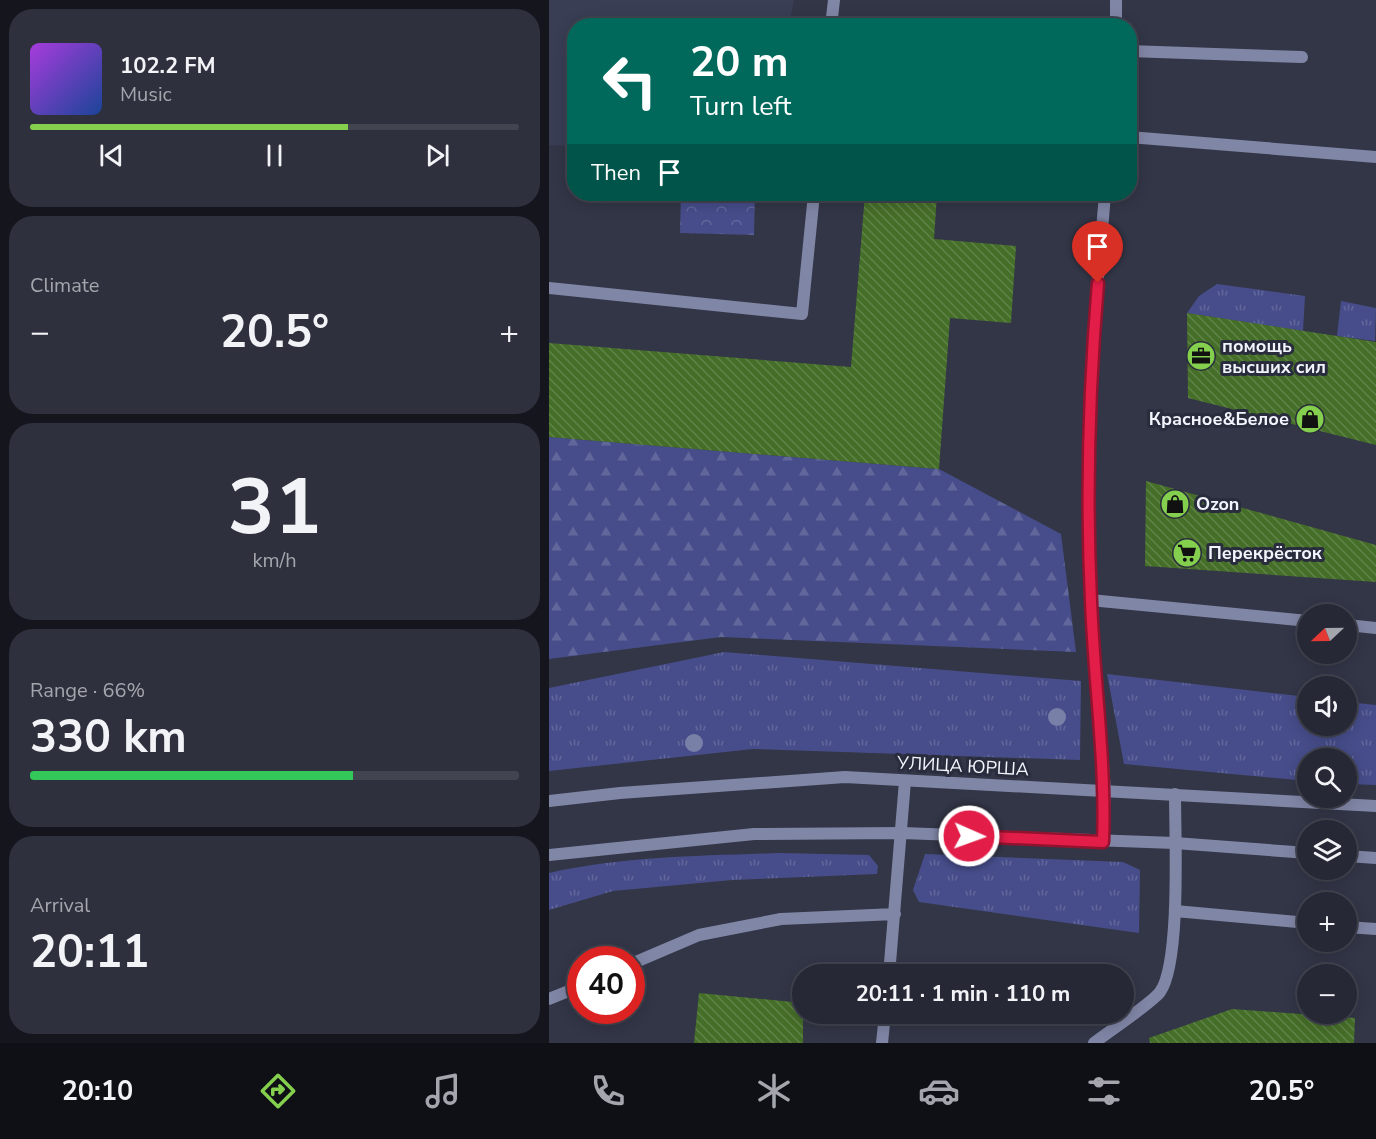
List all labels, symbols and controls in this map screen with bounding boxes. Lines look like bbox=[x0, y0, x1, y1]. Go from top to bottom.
text: 20 m bbox=[690, 34, 789, 91]
icon: left bbox=[591, 42, 669, 120]
text: 102.2 FM bbox=[120, 51, 216, 81]
text: Music bbox=[120, 81, 172, 108]
text: Turn left bbox=[690, 88, 791, 125]
icon: previous bbox=[95, 139, 128, 172]
icon: pause bbox=[258, 139, 291, 172]
icon: next bbox=[421, 139, 454, 172]
icon: arrive bbox=[653, 156, 686, 189]
text: Then bbox=[591, 158, 641, 188]
pin bbox=[1072, 221, 1123, 283]
icon: arrive bbox=[1081, 230, 1114, 263]
text: Climate bbox=[30, 272, 99, 299]
text: 20.5° bbox=[220, 302, 329, 363]
text: − bbox=[30, 310, 50, 355]
text: + bbox=[499, 310, 519, 355]
place label: помощь высших сил bbox=[1222, 334, 1326, 379]
office icon: помощь высших сил bbox=[1185, 340, 1217, 372]
shop icon: Красное&Белое bbox=[1294, 403, 1326, 435]
place label: Красное&Белое bbox=[1149, 407, 1289, 431]
text: 31 bbox=[228, 454, 321, 561]
shop icon: Ozon bbox=[1159, 488, 1191, 520]
place label: Ozon bbox=[1196, 492, 1239, 516]
supermarket icon: Перекрёсток bbox=[1171, 537, 1203, 569]
place label: Перекрёсток bbox=[1208, 541, 1323, 565]
text: km/h bbox=[252, 547, 297, 574]
north arrow bbox=[1297, 604, 1357, 664]
map controls bbox=[1297, 604, 1357, 1024]
button: sound bbox=[1297, 676, 1357, 736]
text: Range · 66% bbox=[30, 677, 145, 704]
text: 330 km bbox=[30, 707, 187, 768]
button: search bbox=[1297, 748, 1357, 808]
street label: УЛИЦА ЮРША bbox=[896, 751, 1029, 781]
position arrow bbox=[937, 804, 1001, 868]
button: layers bbox=[1297, 820, 1357, 880]
text: Arrival bbox=[30, 892, 90, 919]
button: + bbox=[1297, 892, 1357, 952]
text: 20:11 bbox=[30, 922, 149, 983]
speed limit sign: 40 bbox=[567, 946, 645, 1024]
button: − bbox=[1297, 964, 1357, 1024]
text: 20:11 · 1 min · 110 m bbox=[856, 979, 1070, 1009]
icon: directions bbox=[257, 1070, 299, 1112]
icon: music bbox=[422, 1070, 464, 1112]
icon: phone bbox=[587, 1070, 629, 1112]
icon: climate bbox=[753, 1070, 795, 1112]
icon: car bbox=[918, 1070, 960, 1112]
icon: filters bbox=[1083, 1070, 1125, 1112]
text: 20:10 bbox=[62, 1073, 133, 1110]
text: 20.5° bbox=[1249, 1073, 1314, 1110]

